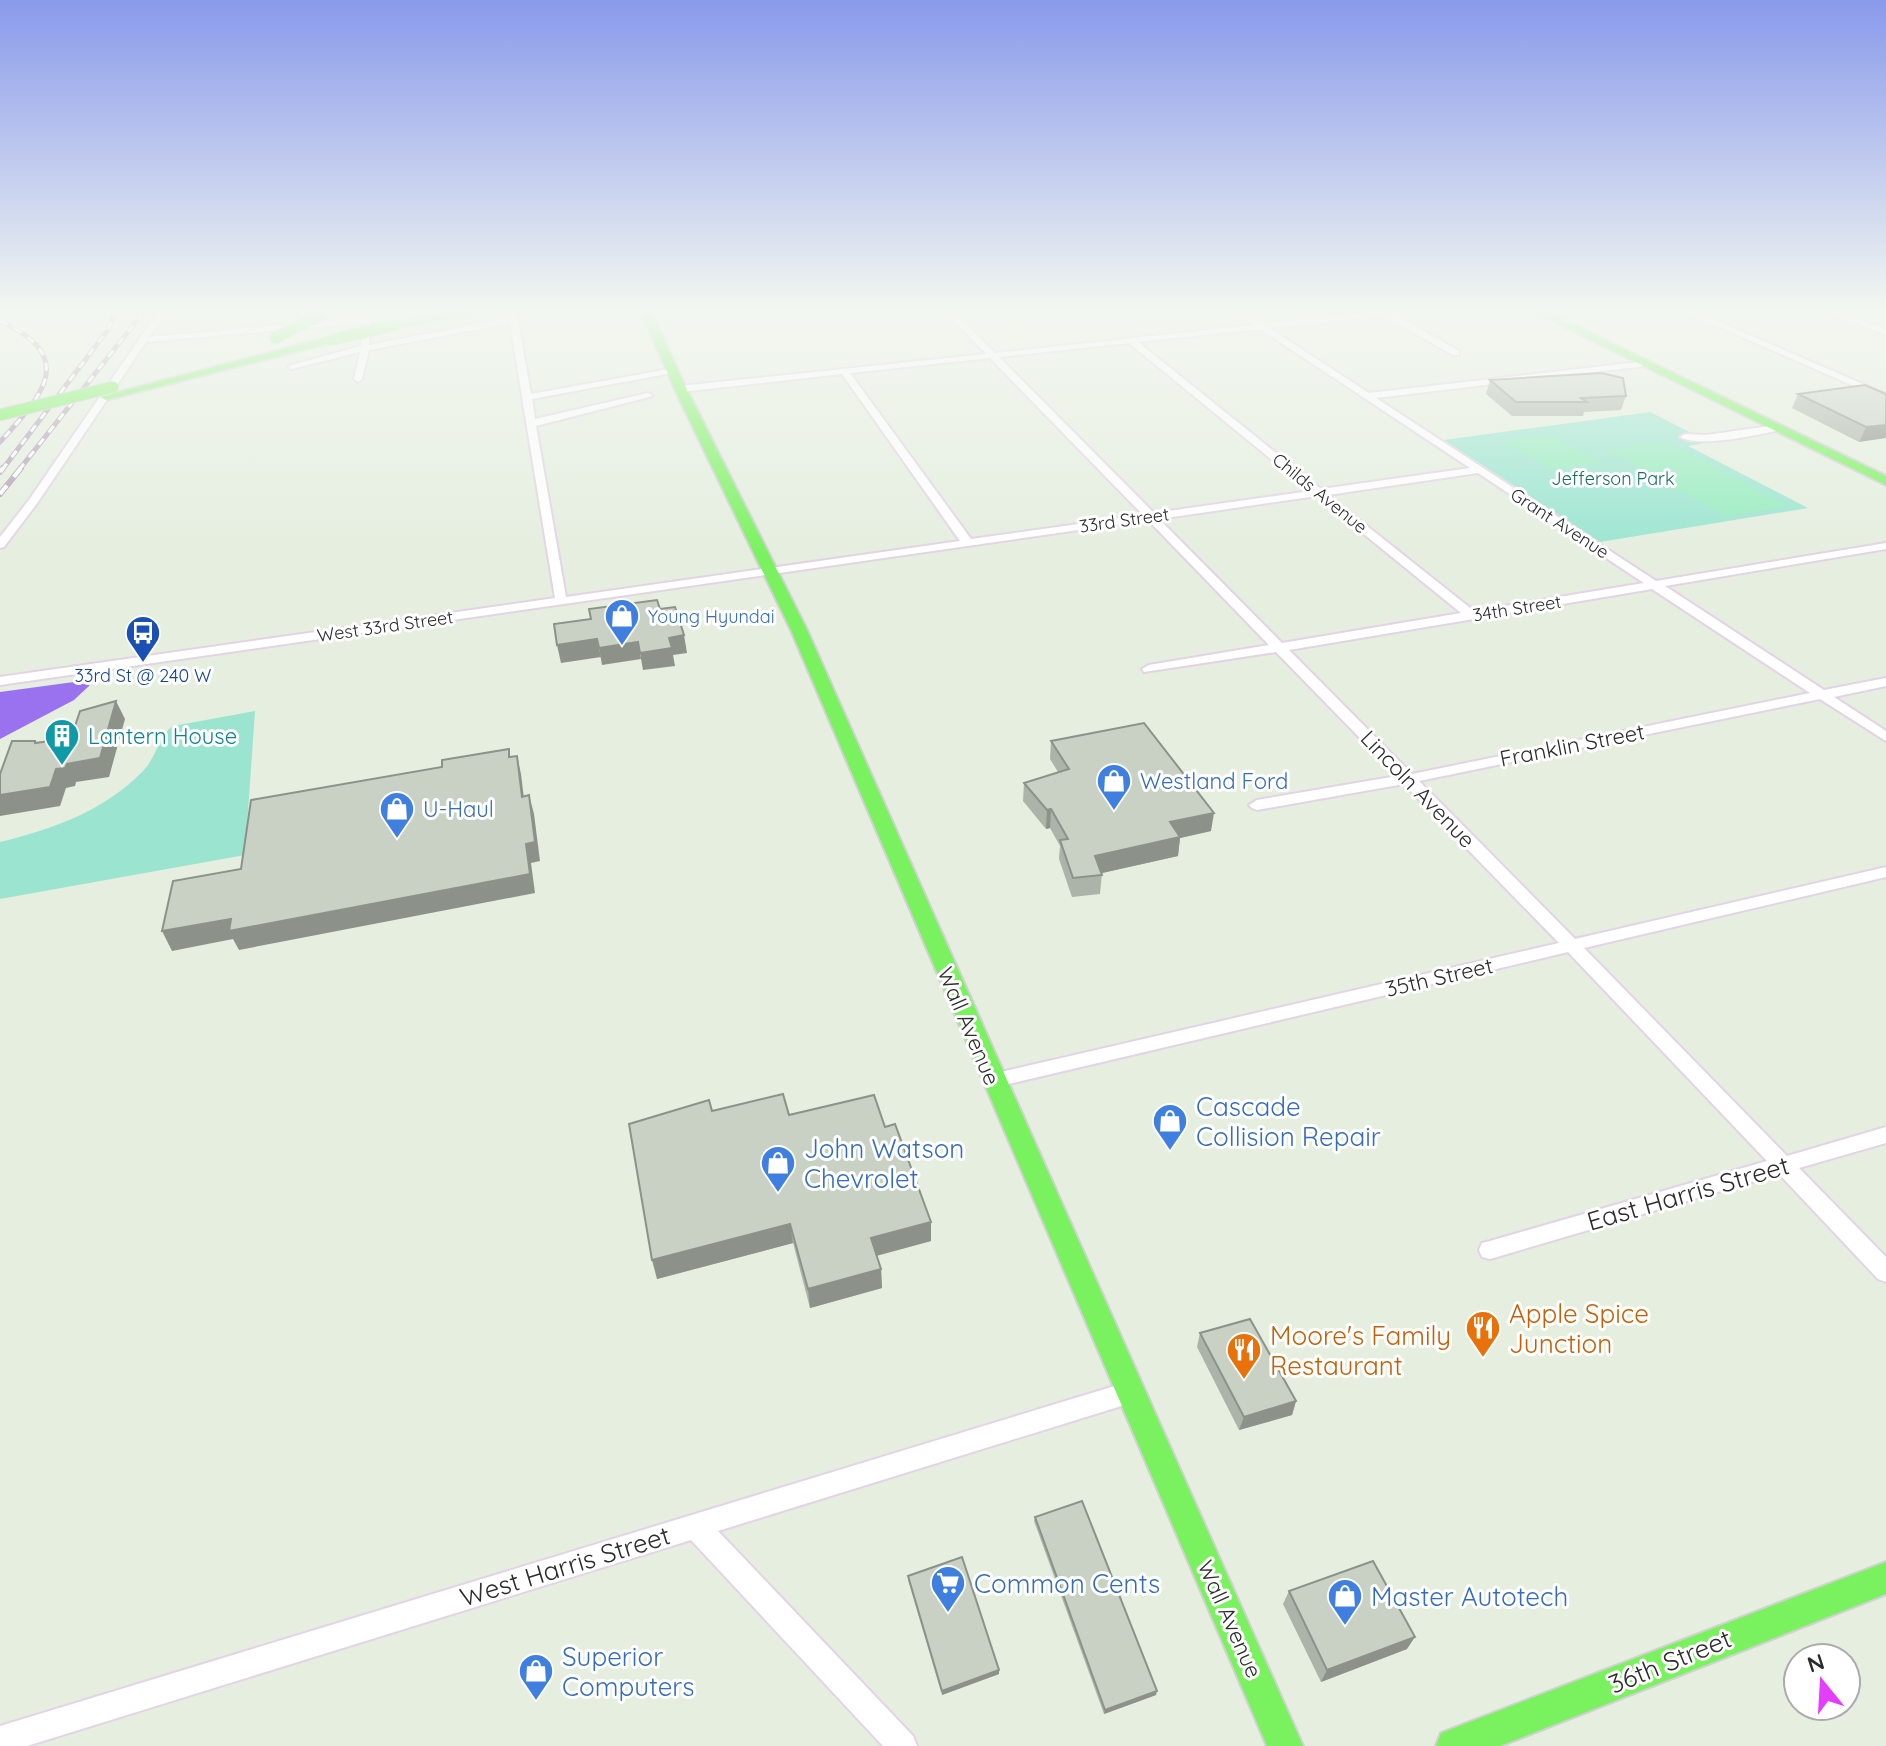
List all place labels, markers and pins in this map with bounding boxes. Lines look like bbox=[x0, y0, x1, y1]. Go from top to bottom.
shop icon: Young Hyundai bbox=[603, 597, 641, 647]
place label: Young Hyundai bbox=[648, 605, 775, 628]
bus stop icon: 33rd St @ 240 W bbox=[124, 614, 162, 664]
place label: 33rd St @ 240 W bbox=[75, 664, 211, 687]
building icon: Lantern House bbox=[43, 717, 81, 767]
place label: Lantern House bbox=[88, 722, 237, 750]
shop icon: Westland Ford bbox=[1095, 762, 1133, 812]
place label: Westland Ford bbox=[1140, 767, 1288, 795]
shop icon: U-Haul bbox=[378, 790, 416, 840]
place label: U-Haul bbox=[423, 795, 494, 823]
place label: Cascade Collision Repair bbox=[1196, 1090, 1381, 1153]
shop icon: Cascade Collision Repair bbox=[1151, 1102, 1189, 1152]
place label: John Watson Chevrolet bbox=[804, 1132, 964, 1195]
shop icon: John Watson Chevrolet bbox=[759, 1144, 797, 1194]
place label: Apple Spice Junction bbox=[1509, 1297, 1649, 1360]
restaurant icon: Apple Spice Junction bbox=[1464, 1309, 1502, 1359]
place label: Moore's Family Restaurant bbox=[1270, 1319, 1451, 1382]
restaurant icon: Moore's Family Restaurant bbox=[1225, 1331, 1263, 1381]
supermarket icon: Common Cents bbox=[929, 1564, 967, 1614]
place label: Common Cents bbox=[974, 1567, 1160, 1600]
shop icon: Master Autotech bbox=[1326, 1577, 1364, 1627]
place label: Master Autotech bbox=[1371, 1580, 1568, 1613]
place label: Superior Computers bbox=[562, 1640, 695, 1703]
shop icon: Superior Computers bbox=[517, 1652, 555, 1702]

